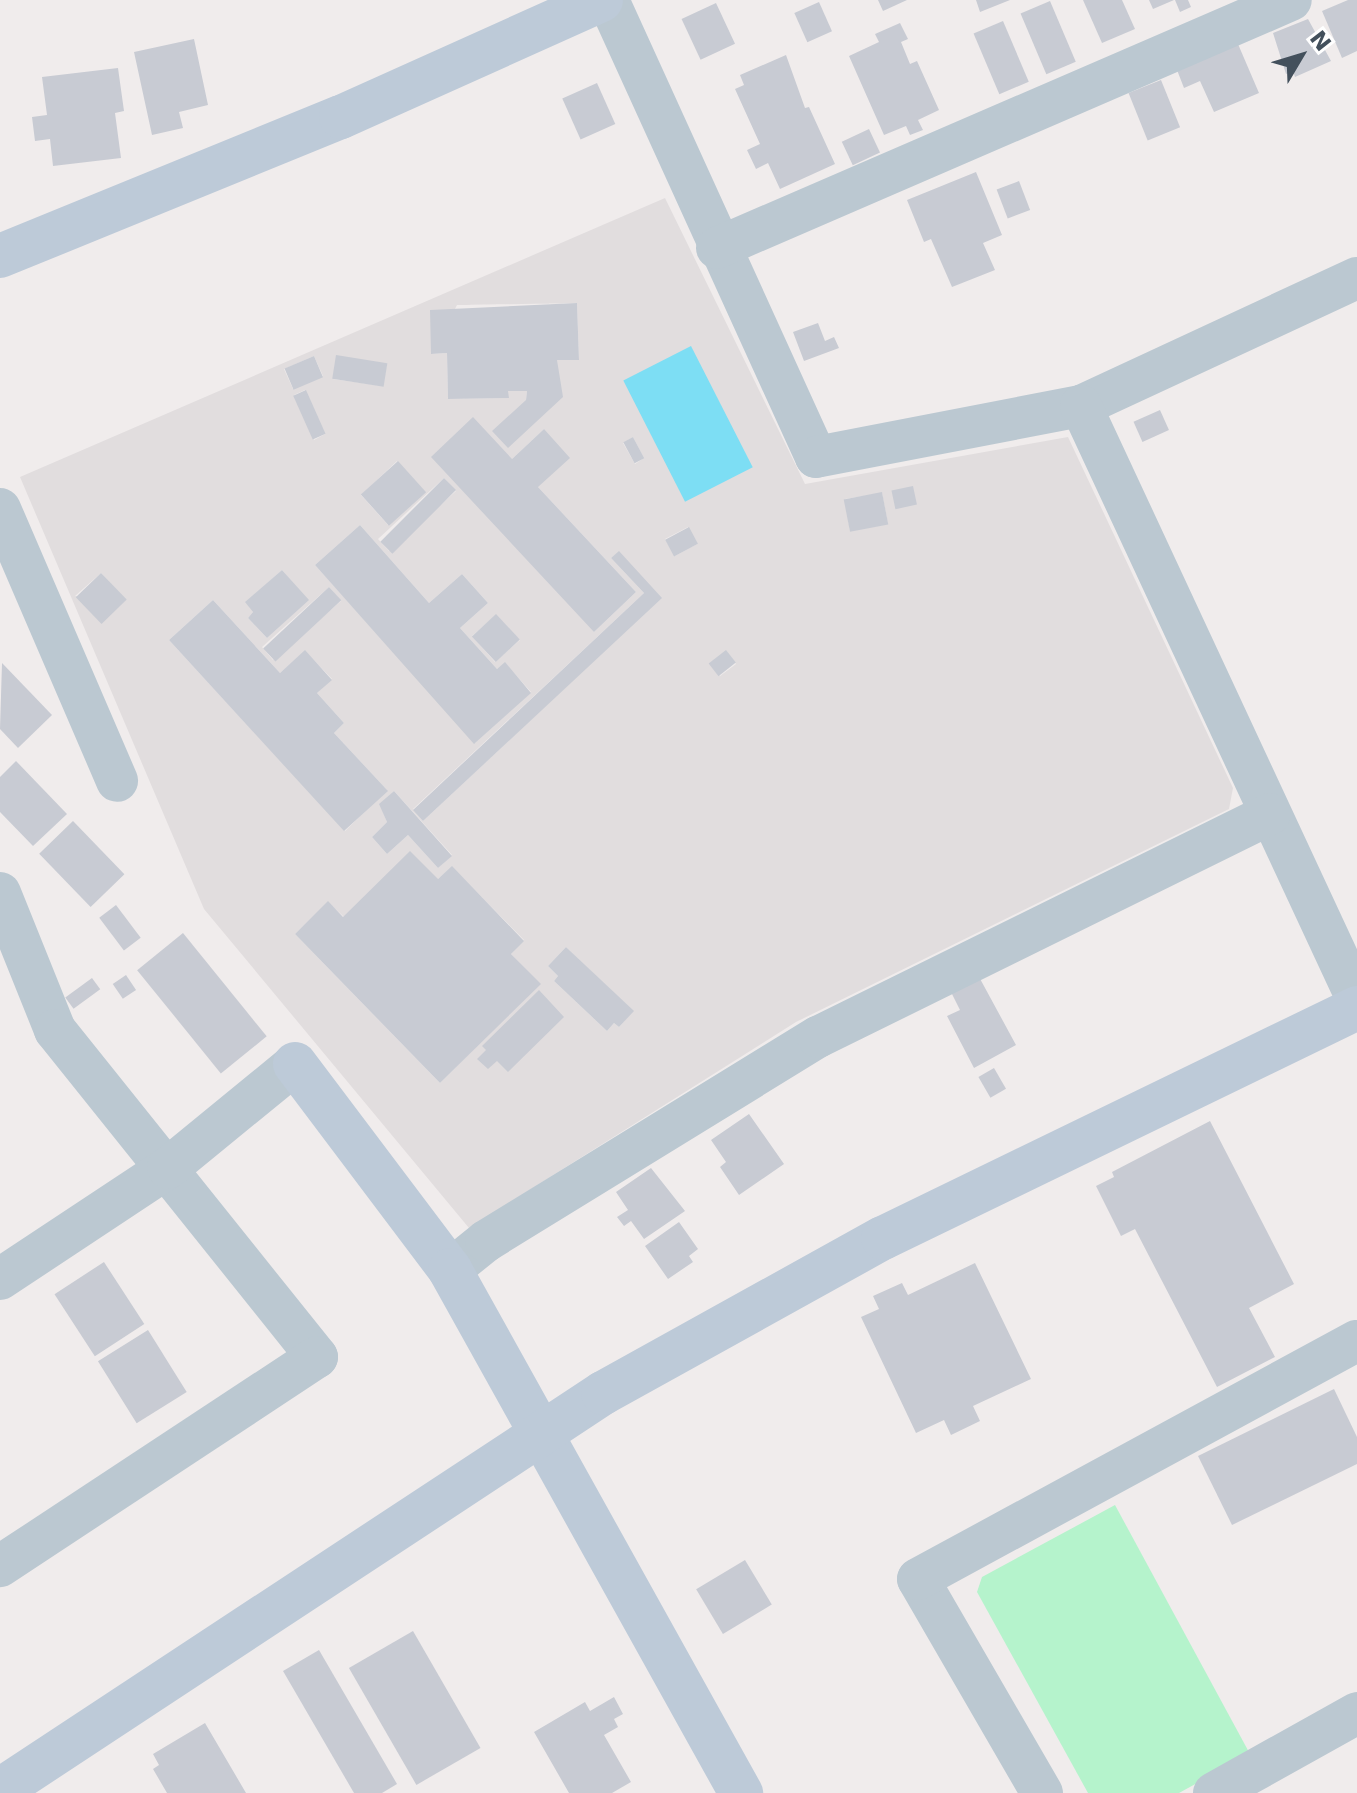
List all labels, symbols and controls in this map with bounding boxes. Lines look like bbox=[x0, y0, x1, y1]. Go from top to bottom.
north arrow bbox=[1261, 16, 1341, 96]
text: N bbox=[1305, 26, 1336, 56]

